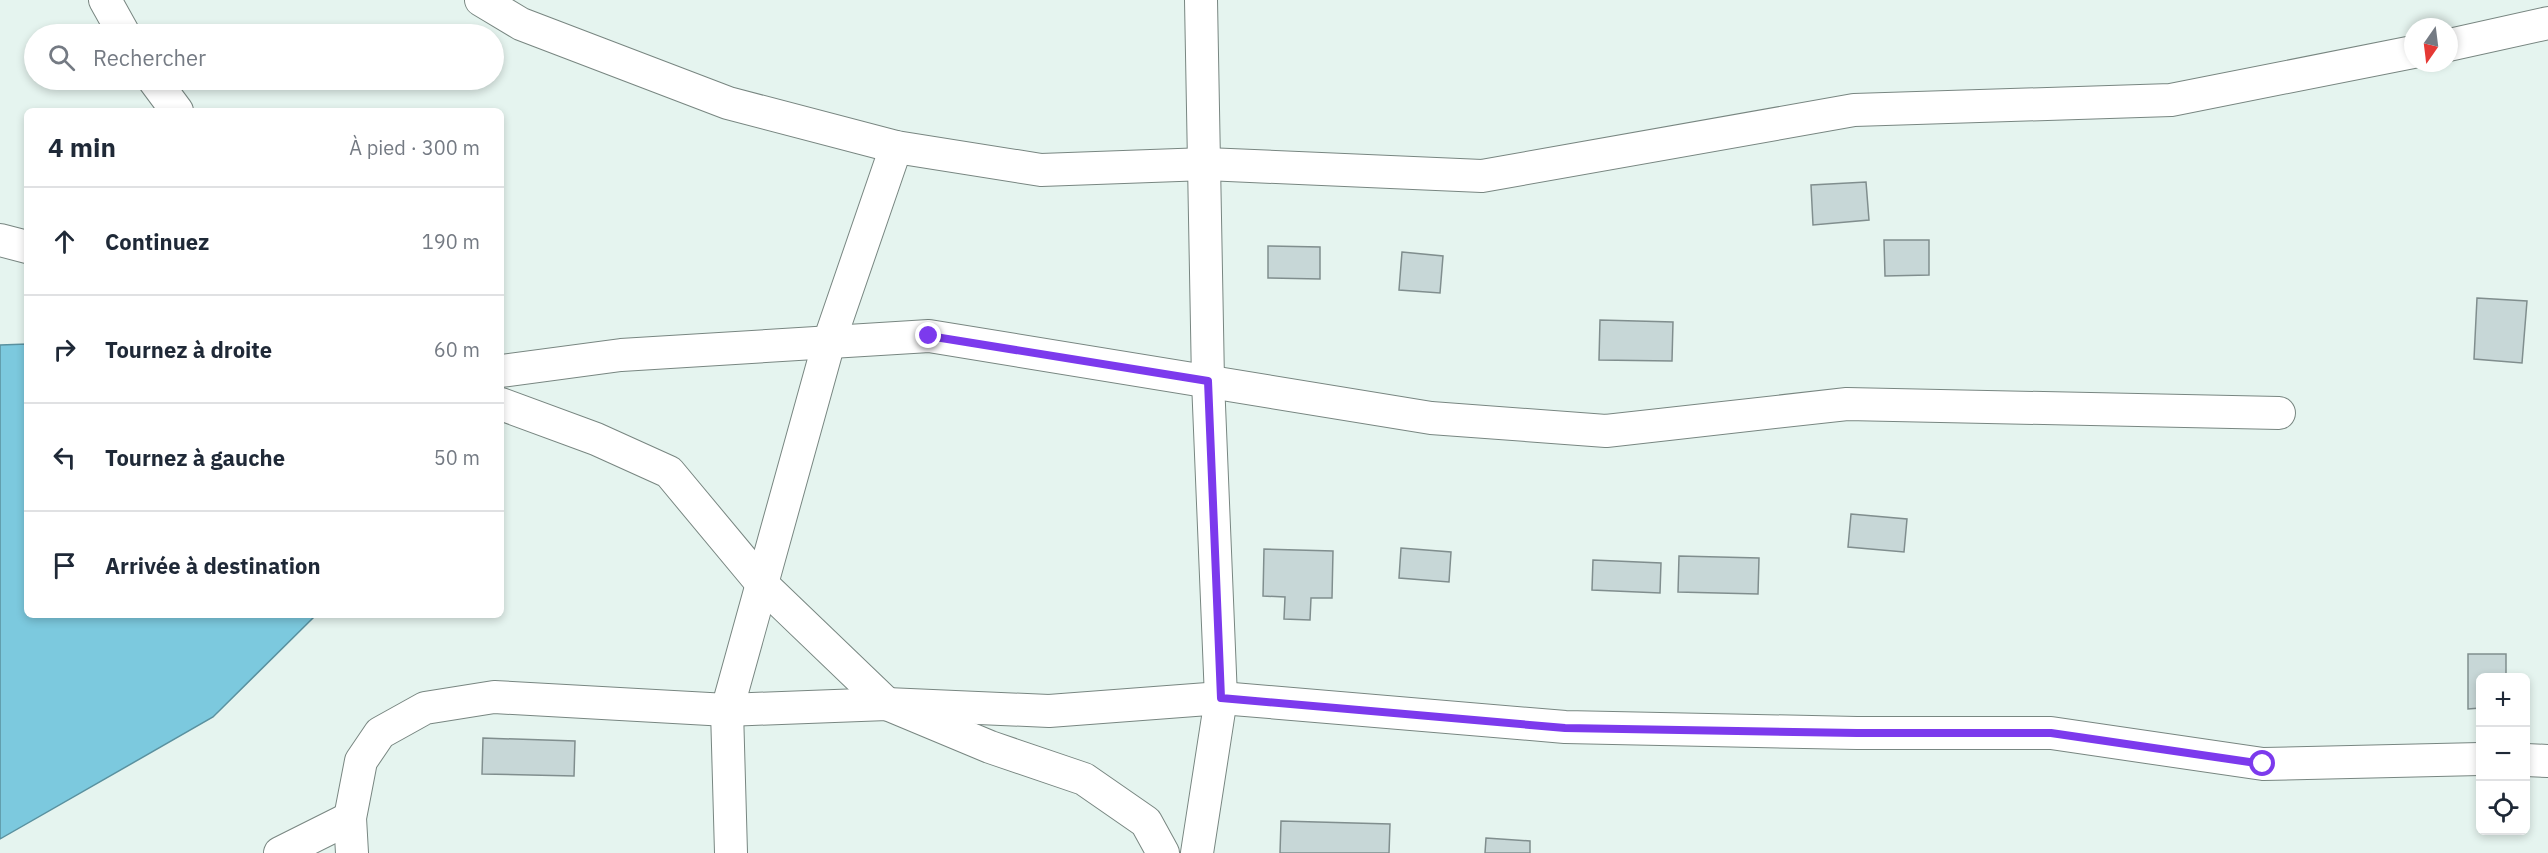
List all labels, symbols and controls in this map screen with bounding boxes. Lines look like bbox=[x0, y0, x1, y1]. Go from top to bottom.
north arrow bbox=[2404, 18, 2458, 72]
search box bbox=[24, 24, 504, 90]
icon: search bbox=[45, 41, 78, 74]
text: Rechercher bbox=[93, 43, 206, 72]
text: 4 min bbox=[48, 130, 116, 164]
text: À pied · 300 m bbox=[349, 134, 480, 161]
icon: ahead bbox=[48, 225, 81, 258]
text: Continuez bbox=[105, 227, 209, 256]
text: 190 m bbox=[422, 228, 480, 255]
route end bbox=[915, 322, 941, 348]
icon: right bbox=[48, 333, 81, 366]
text: Tournez à droite bbox=[105, 335, 272, 364]
text: 60 m bbox=[434, 336, 480, 363]
icon: left bbox=[48, 441, 81, 474]
text: Tournez à gauche bbox=[105, 443, 285, 472]
text: 50 m bbox=[434, 444, 480, 471]
icon: arrive bbox=[48, 549, 81, 582]
text: Arrivée à destination bbox=[105, 551, 321, 580]
map controls bbox=[2476, 673, 2530, 835]
button: + bbox=[2476, 673, 2530, 727]
button: − bbox=[2476, 727, 2530, 781]
route start bbox=[2249, 750, 2275, 776]
button: locate bbox=[2476, 781, 2530, 835]

